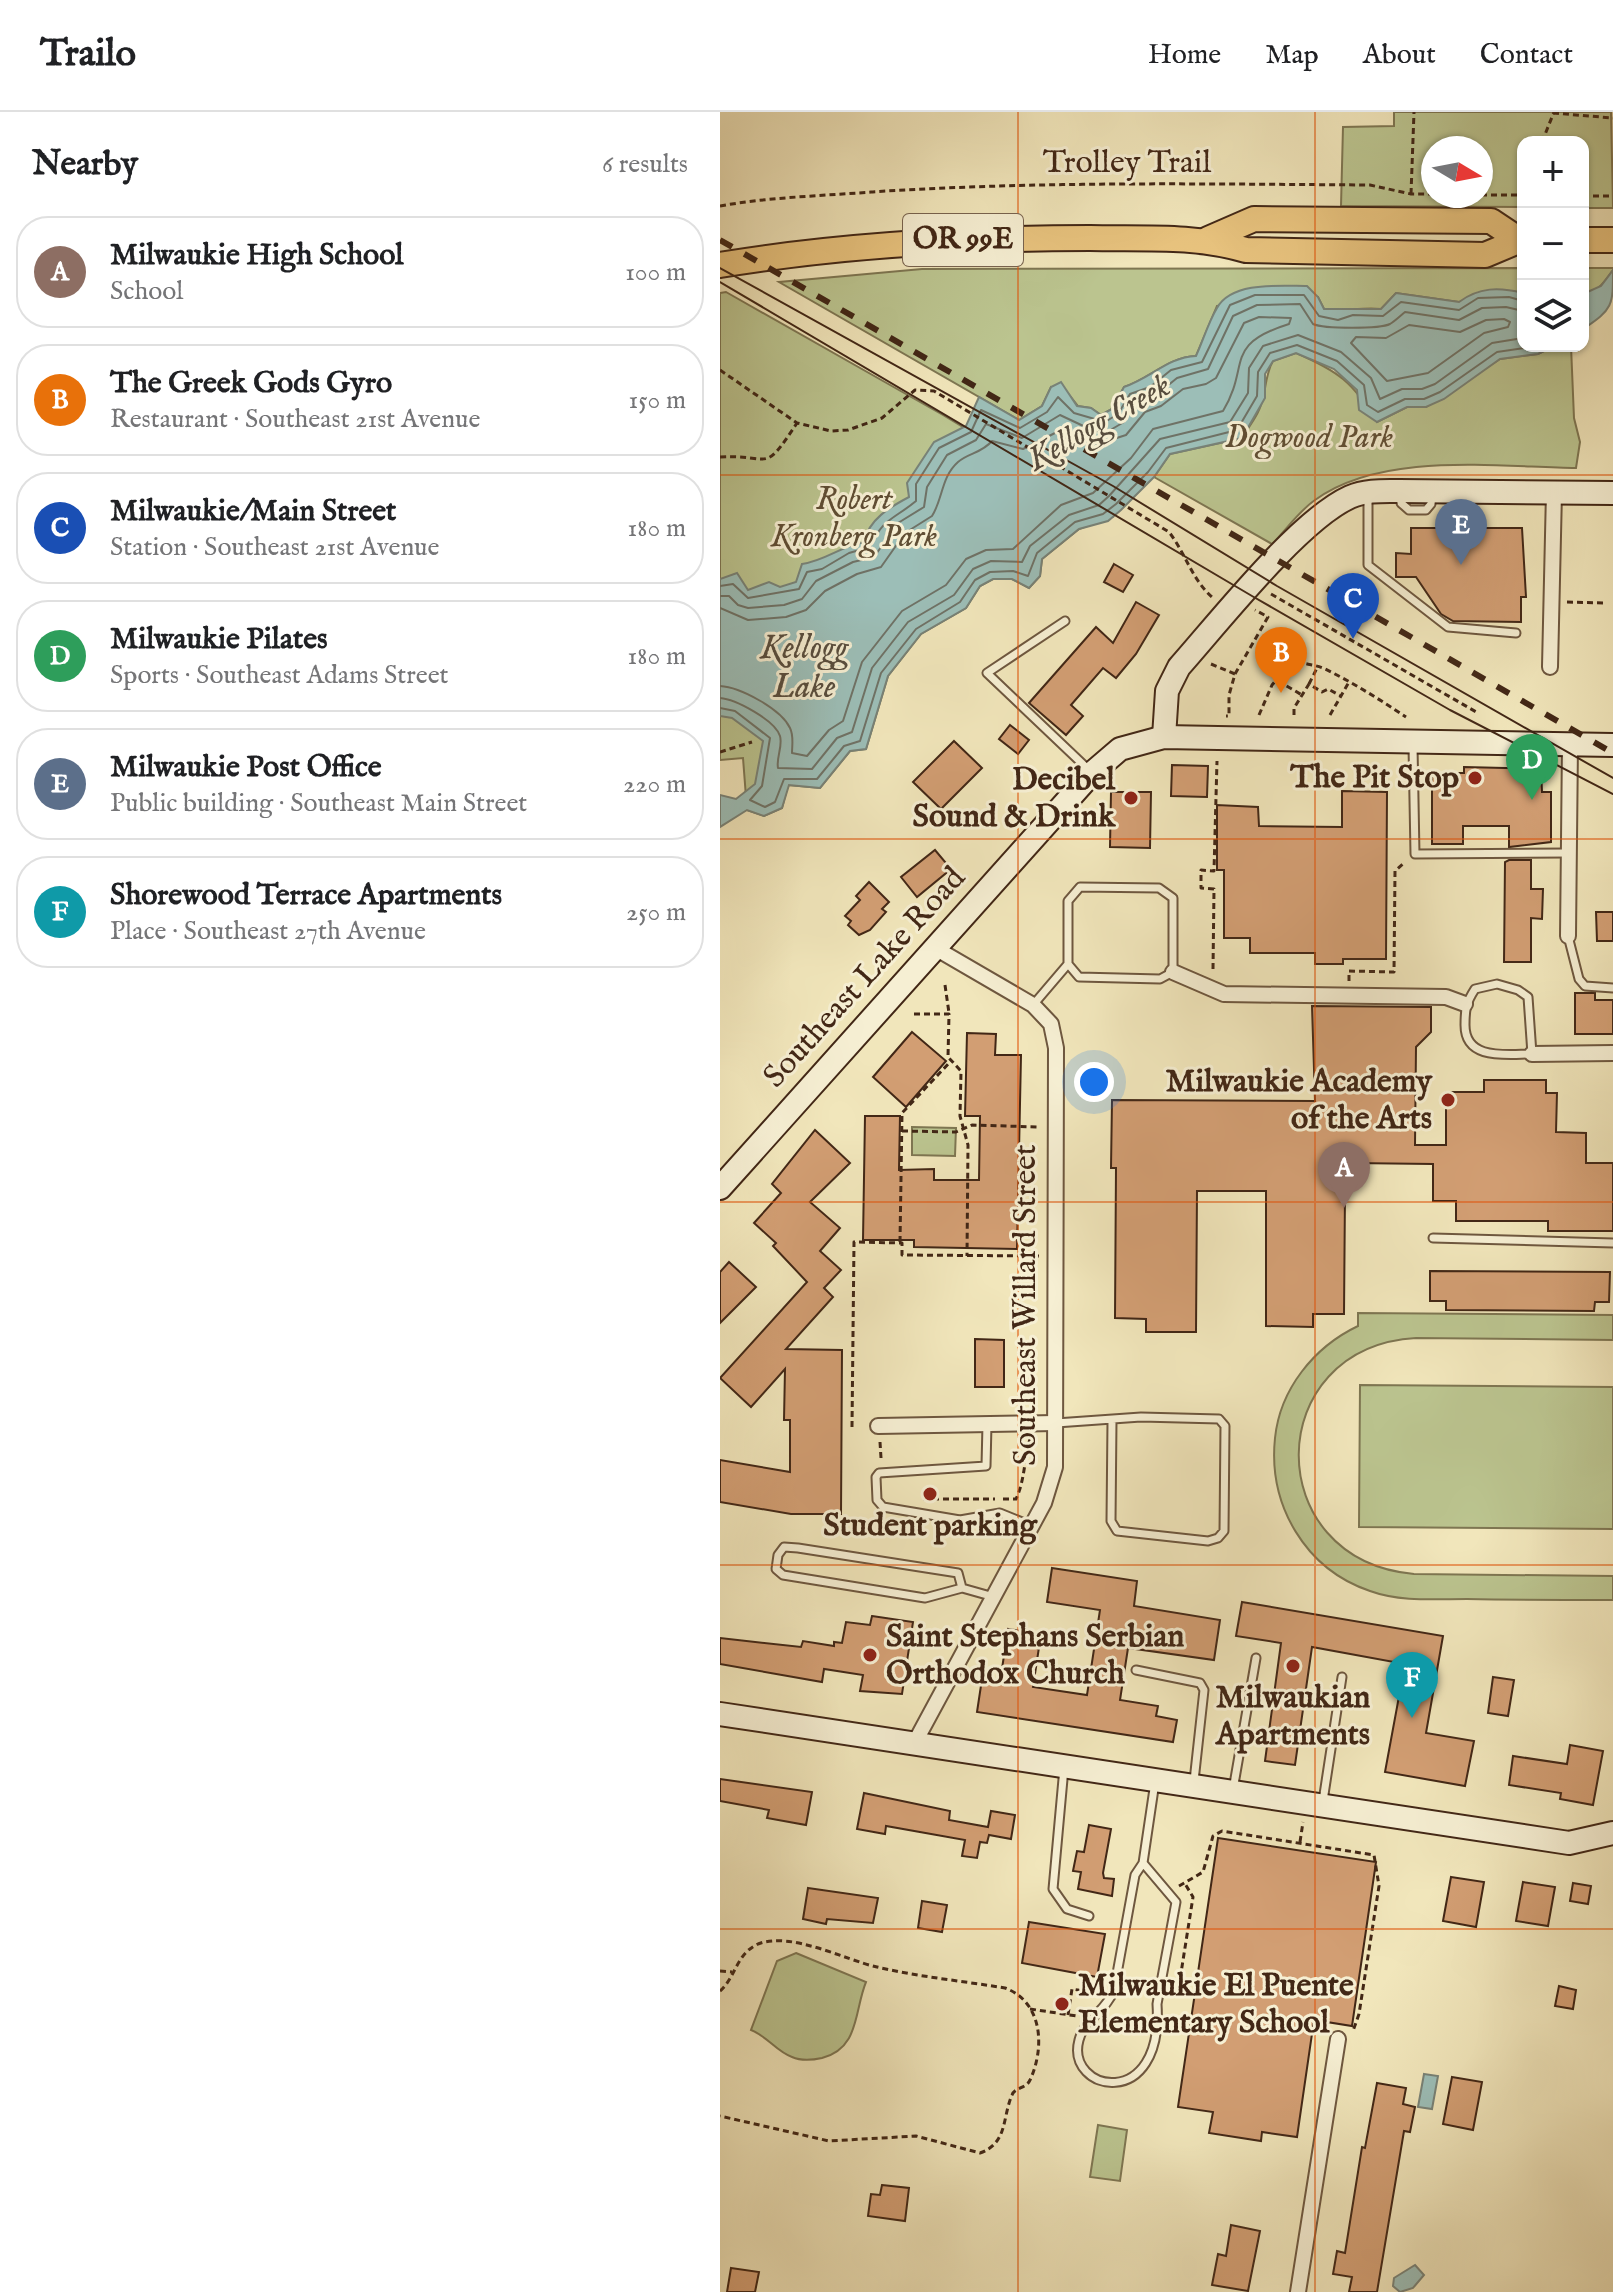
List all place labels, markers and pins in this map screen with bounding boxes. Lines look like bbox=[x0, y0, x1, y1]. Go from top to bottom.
pin: E bbox=[1435, 499, 1487, 565]
pin: C bbox=[1327, 573, 1379, 639]
pin: B bbox=[1255, 627, 1307, 693]
pin: D bbox=[1506, 734, 1558, 800]
place label: The Pit Stop bbox=[1289, 758, 1459, 799]
place label: Decibel Sound & Drink bbox=[913, 760, 1116, 838]
marker: The Pit Stop bbox=[1466, 769, 1484, 787]
marker: Decibel Sound & Drink bbox=[1122, 789, 1140, 807]
place label: Milwaukie Academy of the Arts bbox=[1165, 1062, 1433, 1140]
marker: Milwaukie Academy of the Arts bbox=[1439, 1091, 1457, 1109]
pin: A bbox=[1318, 1142, 1370, 1208]
marker: Student parking bbox=[921, 1485, 939, 1503]
place label: Student parking bbox=[823, 1506, 1038, 1547]
place label: Saint Stephans Serbian Orthodox Church bbox=[886, 1617, 1184, 1695]
marker: Saint Stephans Serbian Orthodox Church bbox=[861, 1646, 879, 1664]
pin: F bbox=[1386, 1652, 1438, 1718]
marker: Milwaukian Apartments bbox=[1284, 1657, 1302, 1675]
place label: Milwaukian Apartments bbox=[1214, 1678, 1370, 1756]
place label: Milwaukie El Puente Elementary School bbox=[1078, 1966, 1354, 2044]
marker: Milwaukie El Puente Elementary School bbox=[1053, 1995, 1071, 2013]

